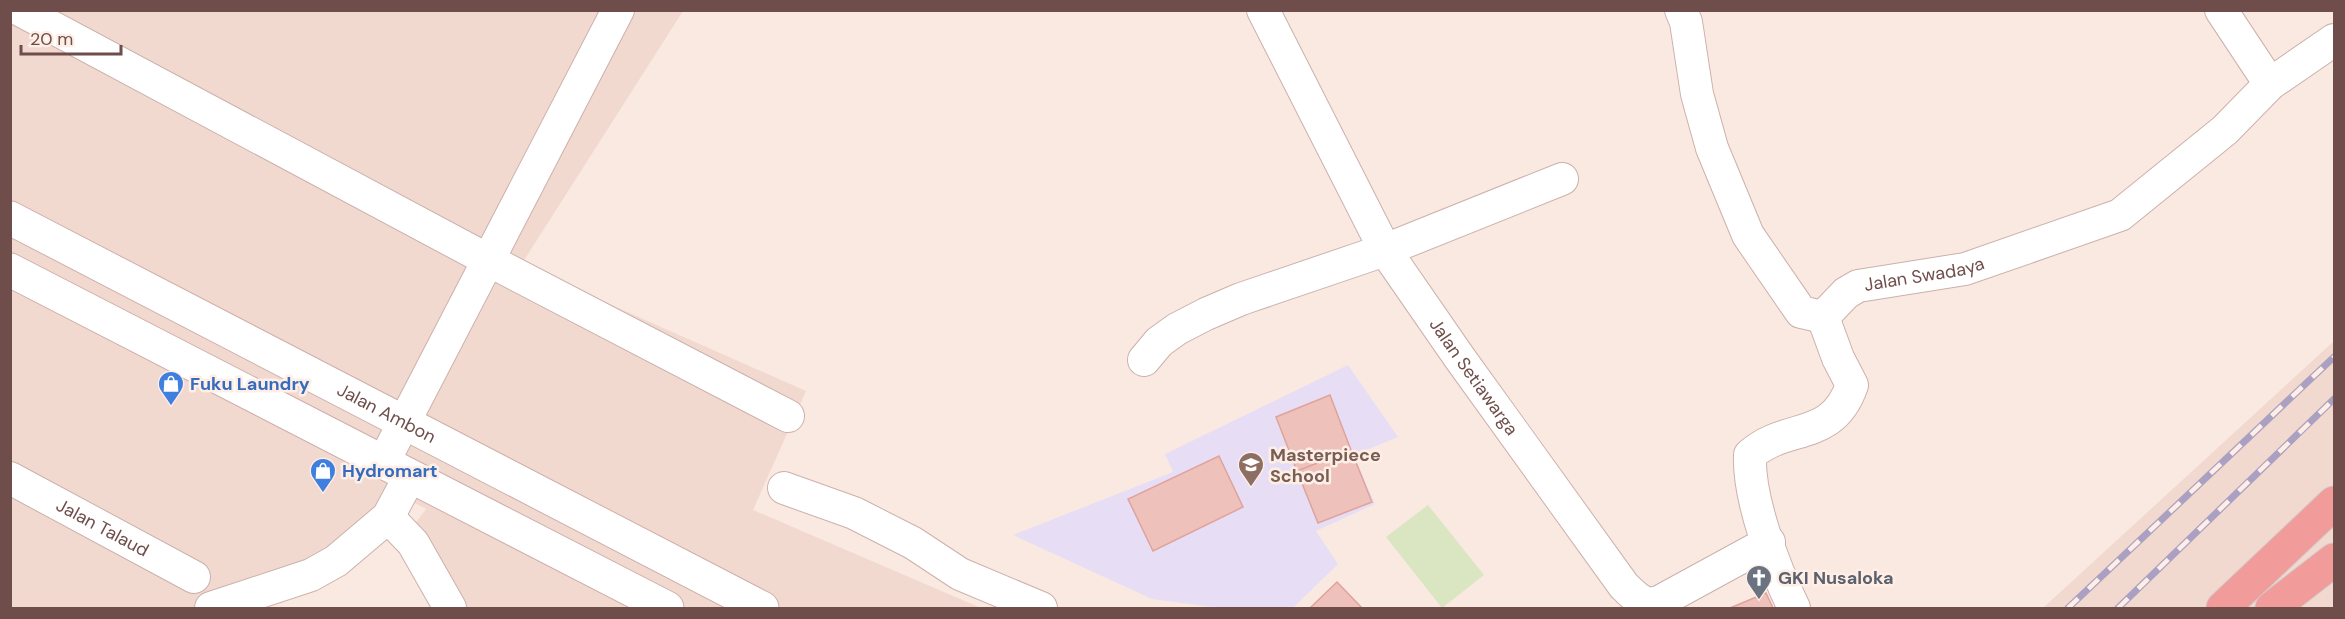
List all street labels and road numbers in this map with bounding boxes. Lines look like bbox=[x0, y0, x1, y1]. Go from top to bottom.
street label: Jalan Swadaya bbox=[1863, 251, 1988, 297]
street label: Jalan Setiawarga bbox=[1424, 313, 1524, 440]
street label: Jalan Ambon bbox=[333, 378, 440, 449]
street label: Jalan Talaud bbox=[52, 493, 153, 562]

